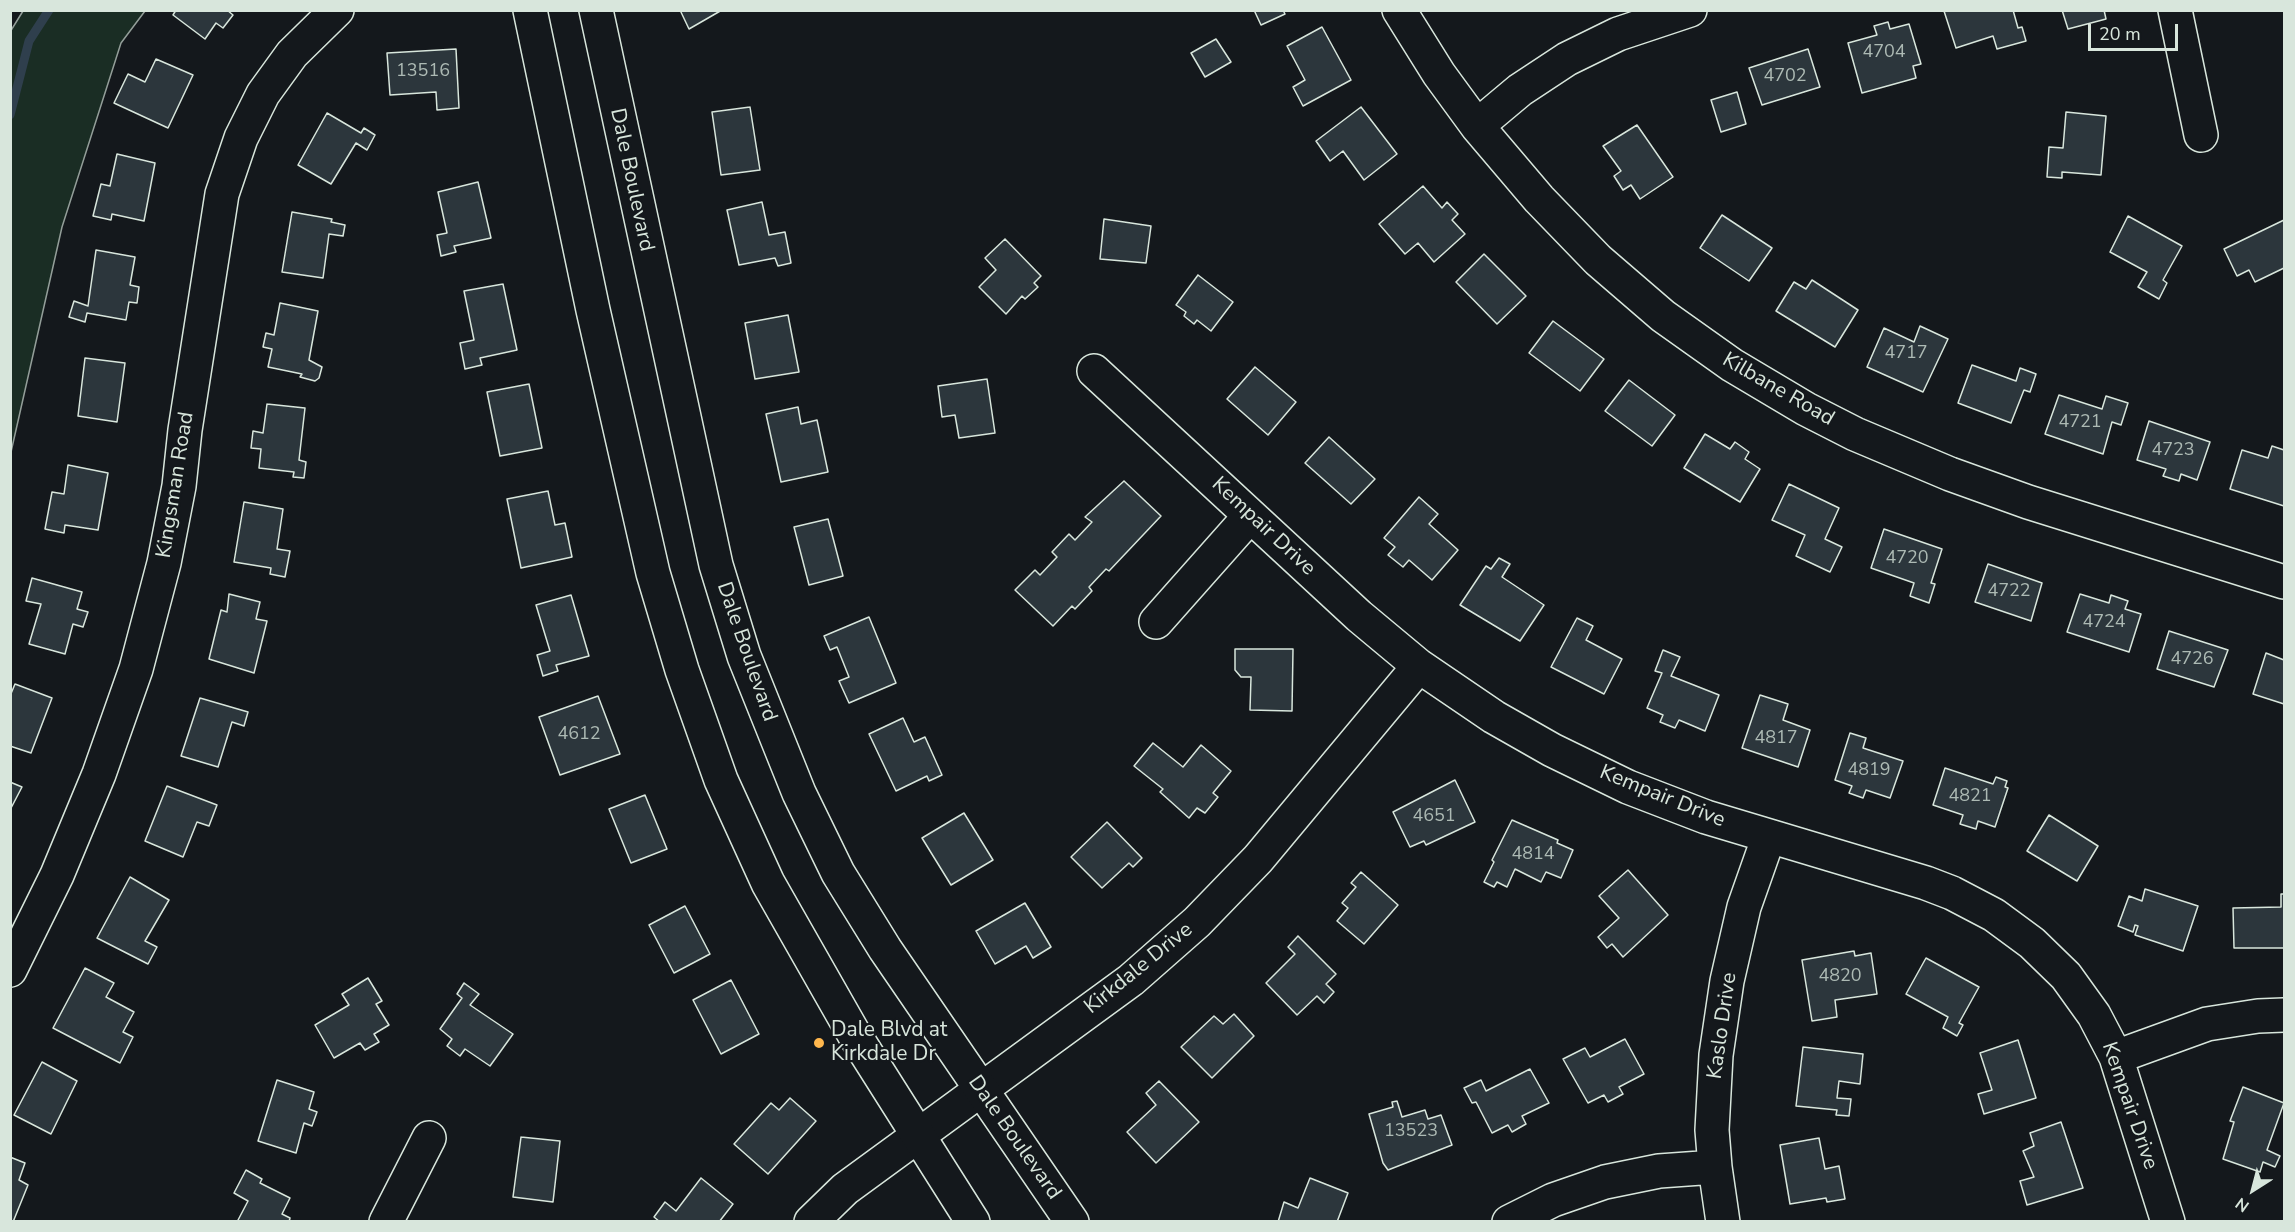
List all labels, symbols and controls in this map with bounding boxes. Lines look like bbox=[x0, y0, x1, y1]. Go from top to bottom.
scale bar bbox=[2091, 12, 2181, 50]
text: 20 m bbox=[2099, 22, 2141, 46]
house number: 4704 bbox=[1862, 42, 1906, 64]
house number: 13516 bbox=[396, 61, 450, 83]
house number: 4702 bbox=[1763, 66, 1807, 88]
street label: Dale Boulevard bbox=[604, 106, 658, 254]
house number: 4717 bbox=[1884, 343, 1928, 365]
street label: Kilbane Road bbox=[1718, 348, 1838, 432]
street label: Kingsman Road bbox=[152, 410, 200, 560]
house number: 4721 bbox=[2058, 412, 2102, 434]
house number: 4723 bbox=[2151, 440, 2195, 462]
street label: Kempair Drive bbox=[1206, 472, 1320, 582]
house number: 4720 bbox=[1885, 548, 1929, 570]
street label: Dale Boulevard bbox=[710, 579, 782, 725]
house number: 4722 bbox=[1987, 581, 2031, 603]
house number: 4724 bbox=[2082, 612, 2126, 634]
house number: 4726 bbox=[2170, 649, 2214, 671]
house number: 4612 bbox=[557, 724, 601, 746]
house number: 4817 bbox=[1754, 728, 1798, 750]
street label: Kempair Drive bbox=[1596, 760, 1728, 834]
house number: 4819 bbox=[1847, 760, 1891, 782]
house number: 4821 bbox=[1948, 786, 1992, 808]
house number: 4651 bbox=[1412, 806, 1456, 828]
house number: 4814 bbox=[1511, 844, 1555, 866]
street label: Kirkdale Drive bbox=[1080, 918, 1198, 1020]
house number: 4820 bbox=[1818, 966, 1862, 988]
street label: Kaslo Drive bbox=[1703, 971, 1743, 1081]
place label: Dale Blvd at Kirkdale Dr bbox=[831, 1018, 947, 1068]
marker: Dale Blvd at Kirkdale Dr bbox=[812, 1036, 826, 1050]
street label: Kempair Drive bbox=[2095, 1039, 2163, 1173]
street label: Dale Boulevard bbox=[962, 1071, 1066, 1205]
house number: 13523 bbox=[1384, 1121, 1438, 1143]
north arrow bbox=[2223, 1160, 2283, 1220]
text: N bbox=[2231, 1192, 2254, 1217]

